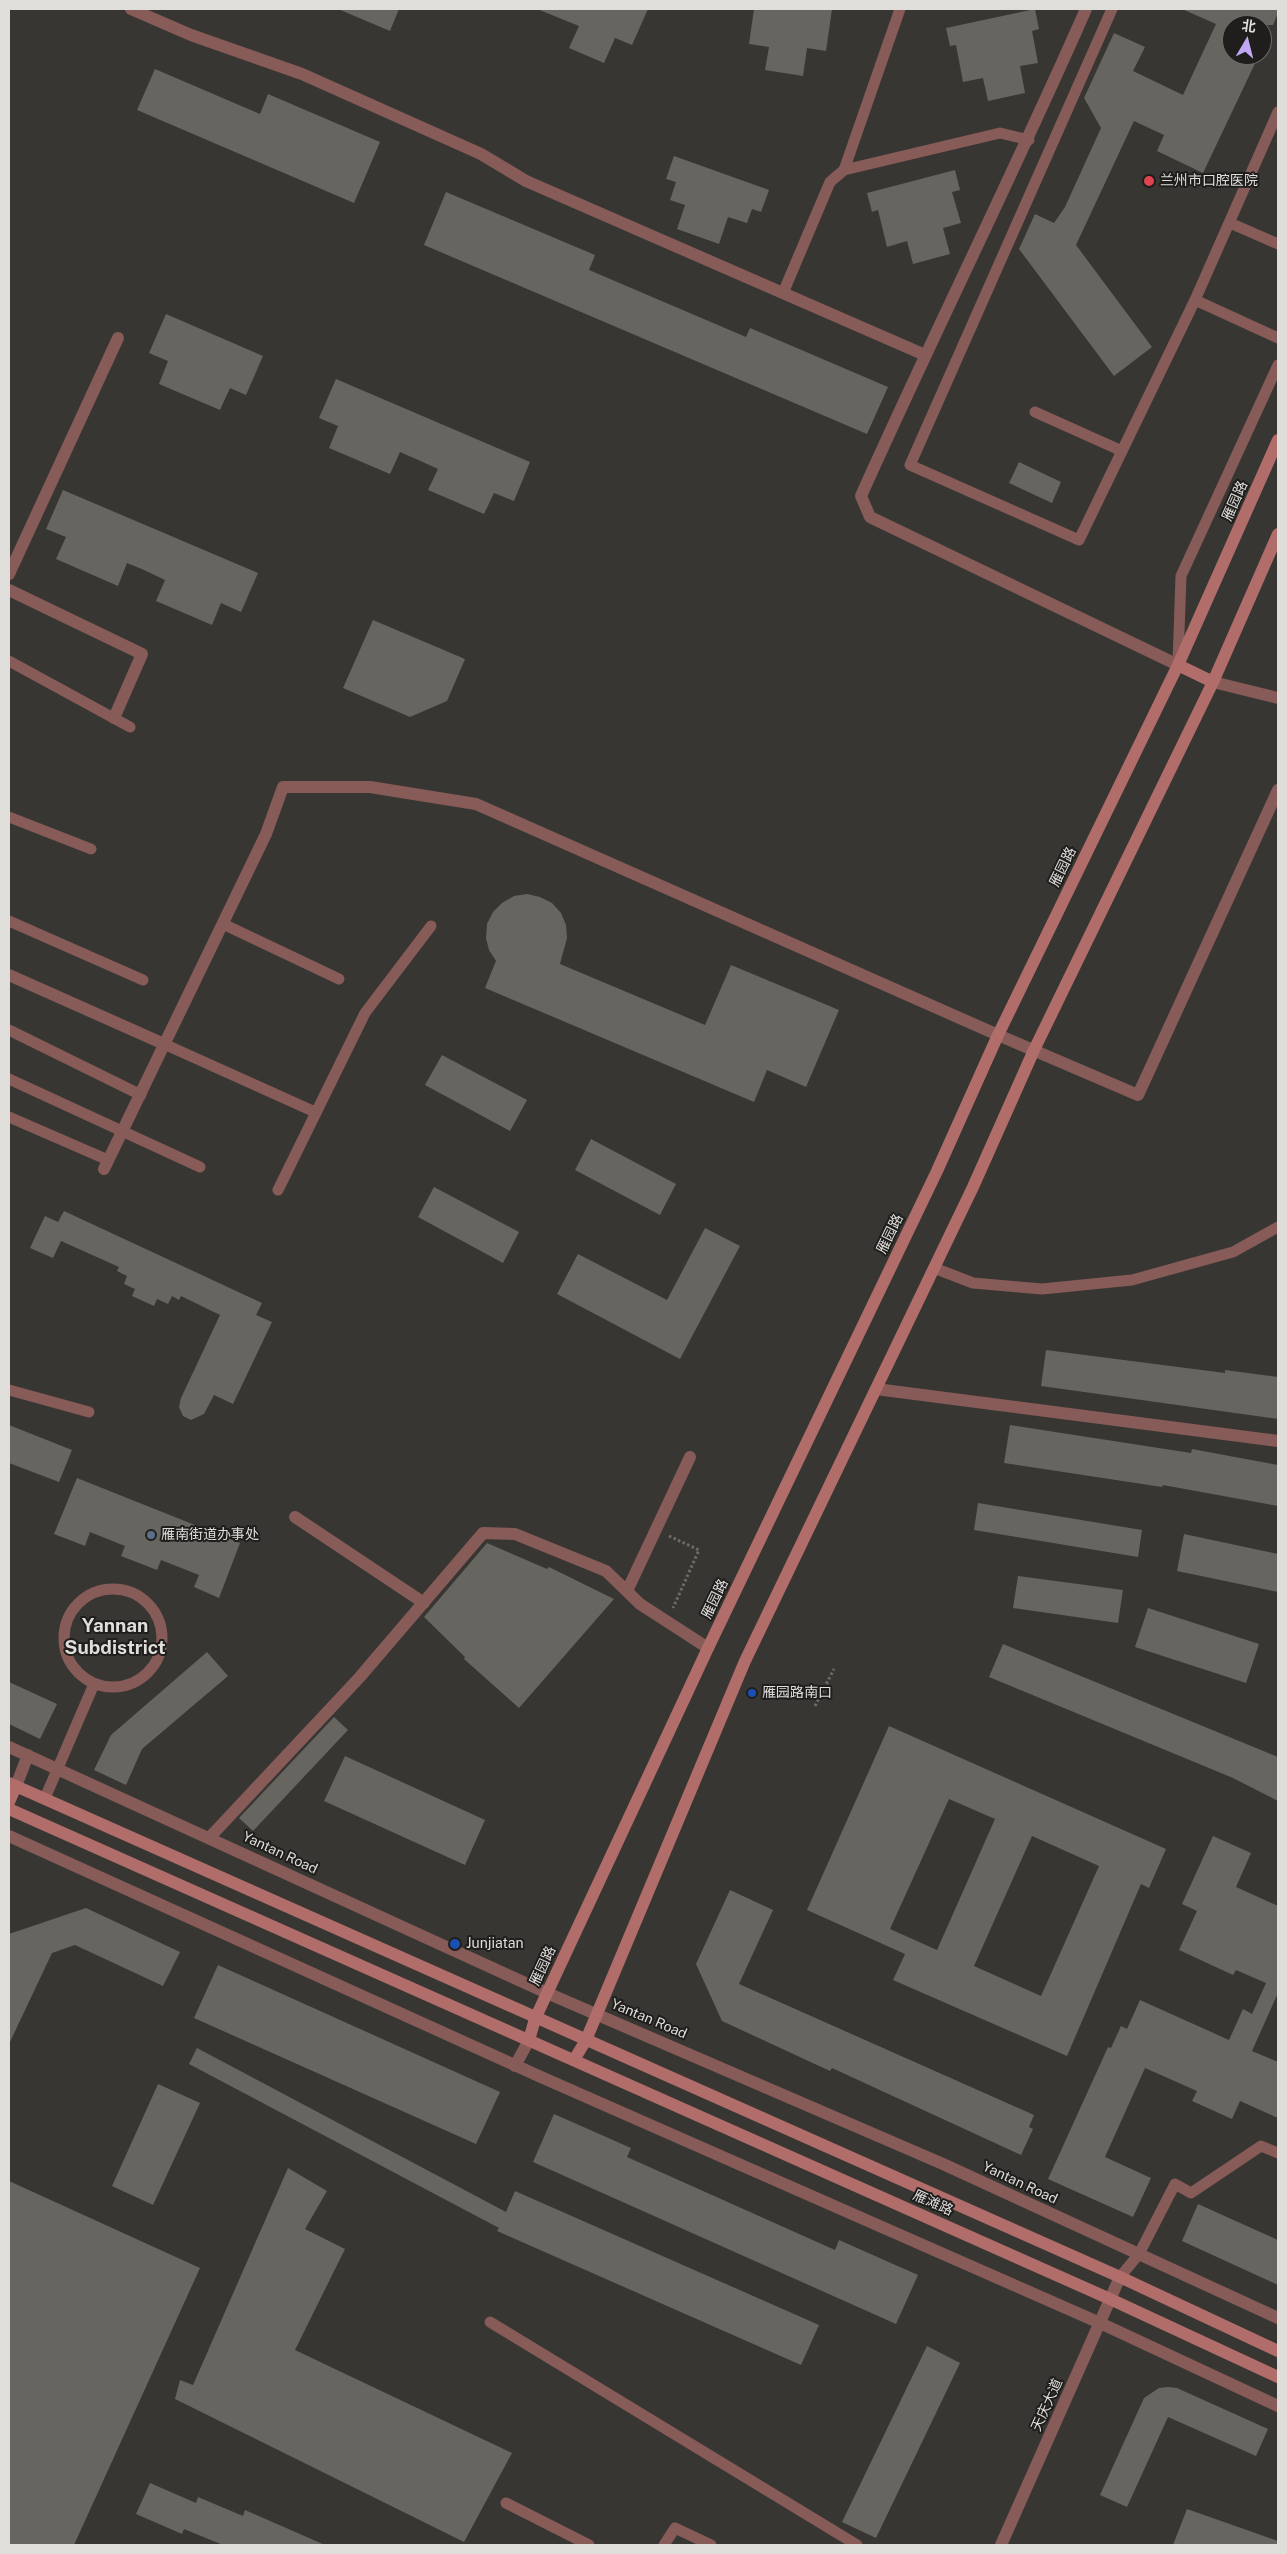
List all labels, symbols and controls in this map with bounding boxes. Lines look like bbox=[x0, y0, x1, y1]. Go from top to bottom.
north arrow bbox=[1222, 15, 1272, 65]
text: 北 bbox=[1241, 17, 1257, 35]
place label: 兰州市口腔医院 bbox=[1160, 173, 1258, 189]
marker: 兰州市口腔医院 bbox=[1142, 174, 1156, 188]
street label: 雁园路 bbox=[1219, 478, 1251, 524]
street label: 雁园路 bbox=[1046, 844, 1080, 890]
street label: 雁园路 bbox=[873, 1211, 907, 1257]
place label: 雁南街道办事处 bbox=[161, 1527, 259, 1543]
marker: 雁南街道办事处 bbox=[145, 1529, 157, 1541]
street label: 雁园路 bbox=[698, 1576, 732, 1622]
district label: Yannan Subdistrict bbox=[64, 1615, 166, 1659]
place label: 雁园路南口 bbox=[762, 1685, 832, 1701]
marker: 雁园路南口 bbox=[746, 1687, 758, 1699]
street label: Yantan Road bbox=[240, 1828, 320, 1878]
place label: Junjiatan bbox=[466, 1936, 524, 1952]
marker: Junjiatan bbox=[448, 1937, 462, 1951]
street label: 雁园路 bbox=[527, 1943, 559, 1989]
street label: Yantan Road bbox=[608, 1995, 690, 2043]
street label: Yantan Road bbox=[980, 2158, 1060, 2208]
street label: 雁滩路 bbox=[910, 2187, 956, 2219]
street label: 天庆大道 bbox=[1028, 2376, 1066, 2434]

